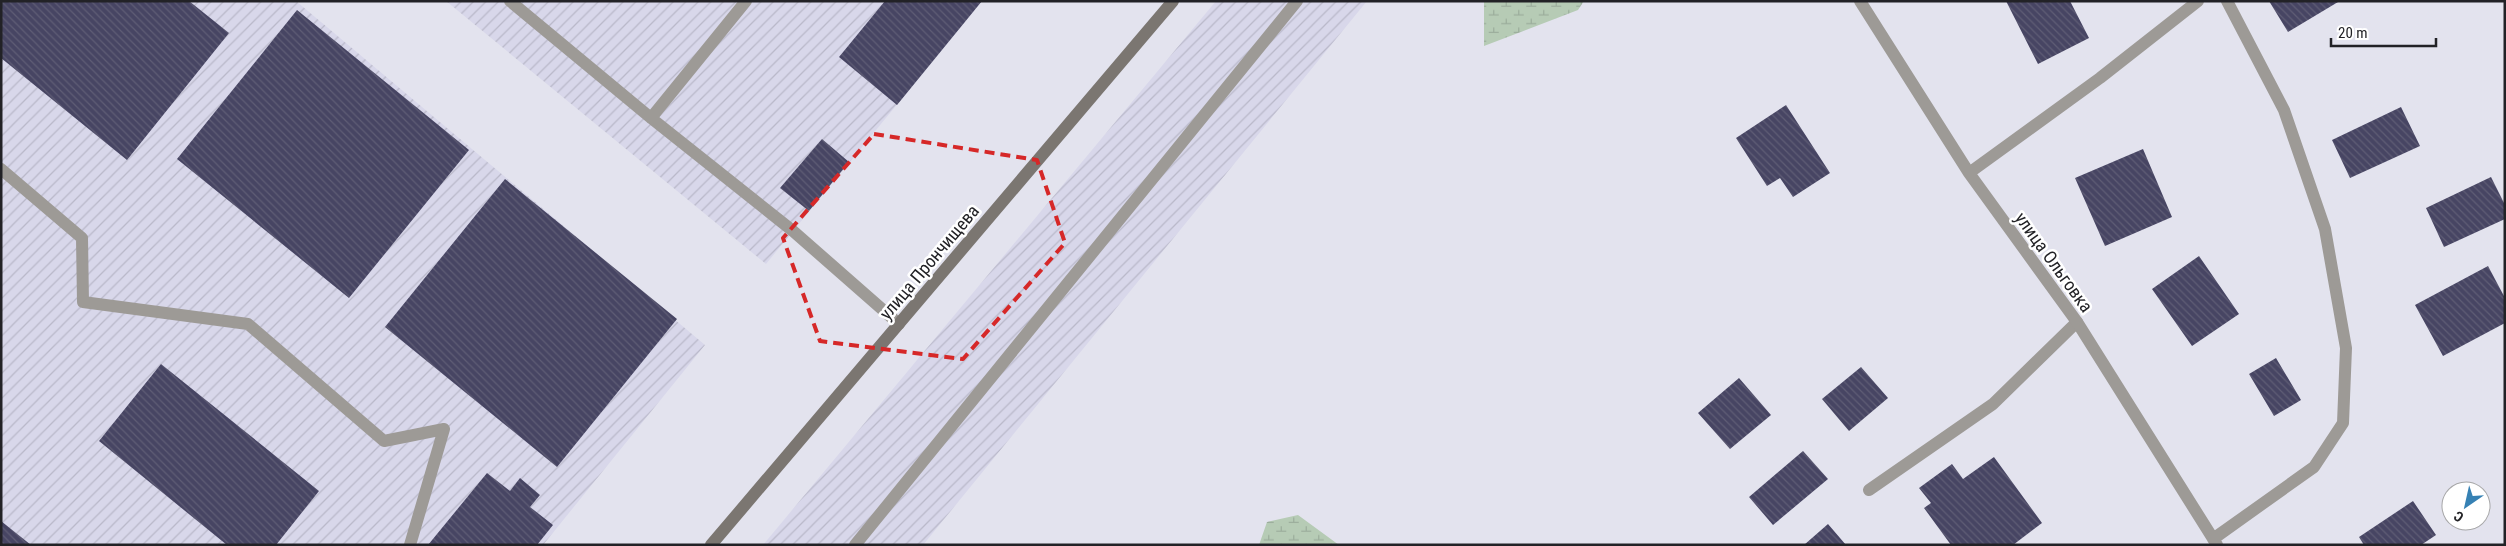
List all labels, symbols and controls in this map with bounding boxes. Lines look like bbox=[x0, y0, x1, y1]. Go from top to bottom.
scale bar bbox=[2331, 15, 2436, 47]
text: 20 m bbox=[2338, 24, 2368, 42]
street label: улица Прончищева bbox=[875, 200, 983, 324]
street label: улица Ольговка bbox=[2011, 208, 2097, 316]
north arrow bbox=[2441, 481, 2491, 531]
text: С bbox=[2451, 508, 2467, 526]

